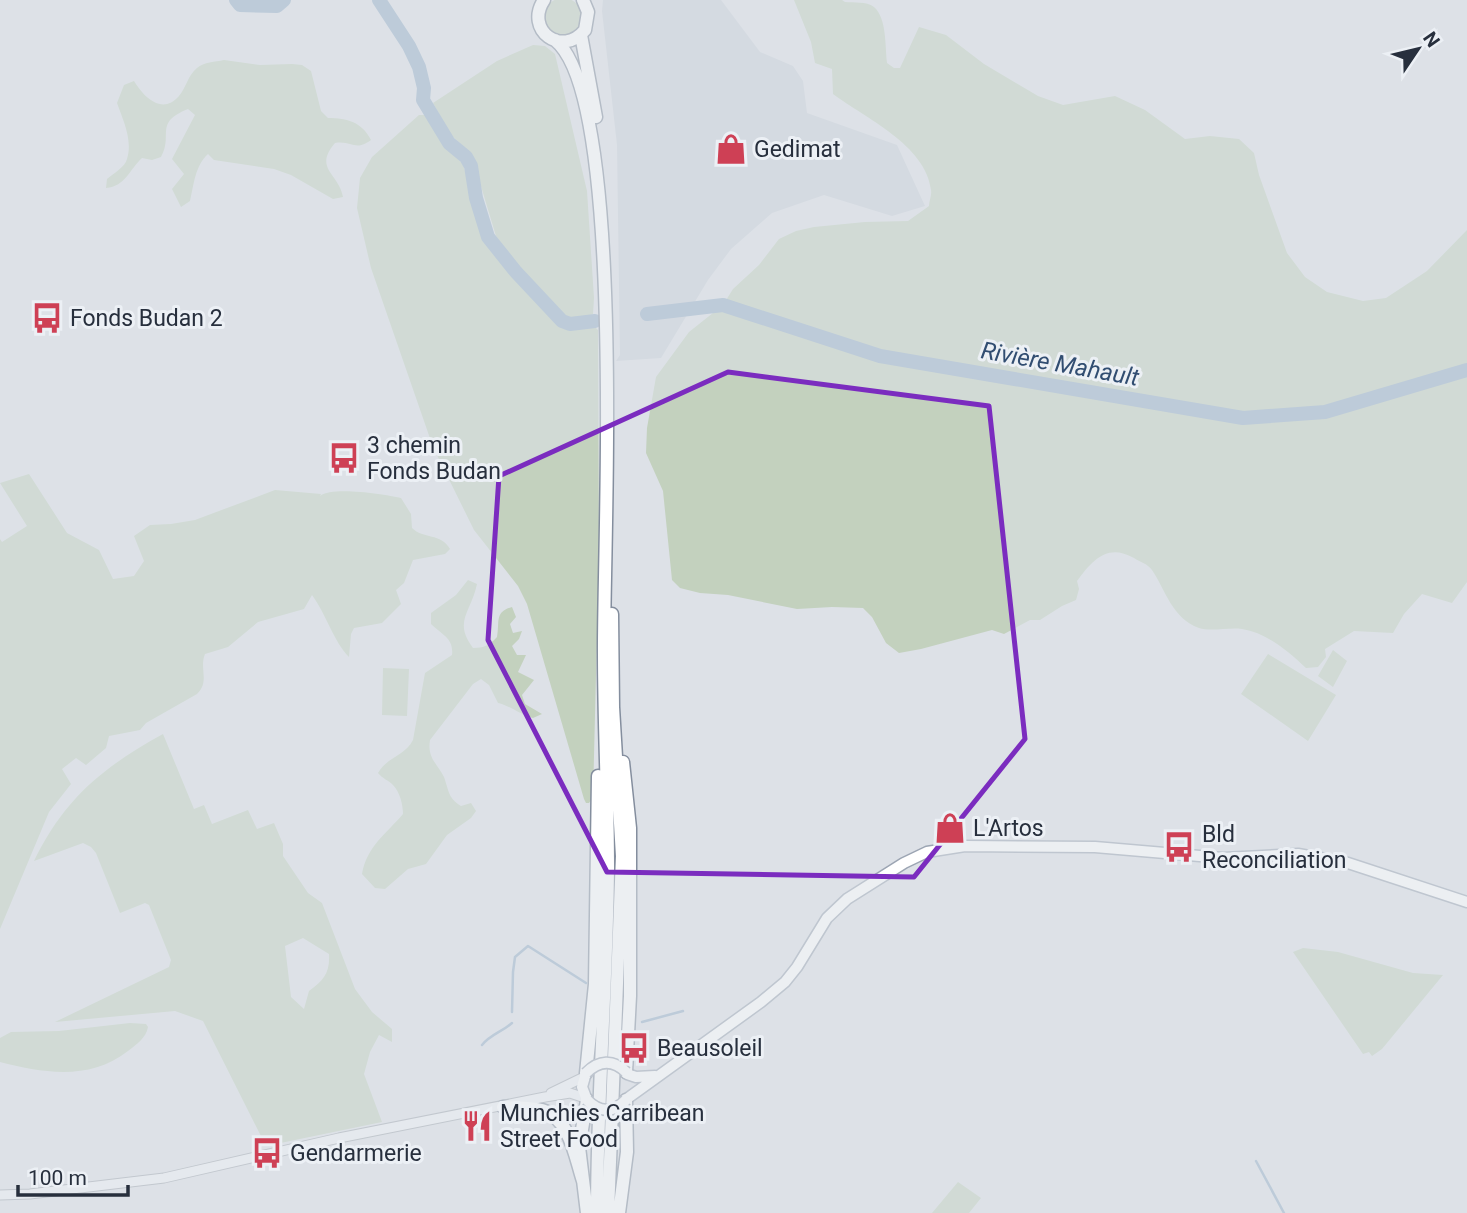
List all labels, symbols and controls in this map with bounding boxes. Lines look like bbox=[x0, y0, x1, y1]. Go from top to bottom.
north arrow bbox=[1383, 14, 1453, 84]
text: N bbox=[1418, 27, 1445, 52]
shop icon: Gedimat bbox=[714, 132, 748, 166]
place label: Gedimat bbox=[754, 136, 841, 163]
bus stop icon: Fonds Budan 2 bbox=[30, 301, 64, 335]
place label: Fonds Budan 2 bbox=[70, 305, 223, 332]
water label: Rivière Mahault bbox=[979, 336, 1141, 392]
place label: 3 chemin Fonds Budan bbox=[367, 432, 501, 485]
bus stop icon: 3 chemin Fonds Budan bbox=[327, 441, 361, 475]
shop icon: L'Artos bbox=[933, 811, 967, 845]
place label: L'Artos bbox=[973, 815, 1044, 842]
place label: Bld Reconciliation bbox=[1202, 821, 1347, 874]
bus stop icon: Bld Reconciliation bbox=[1162, 830, 1196, 864]
bus stop icon: Beausoleil bbox=[617, 1031, 651, 1065]
place label: Beausoleil bbox=[657, 1035, 763, 1062]
place label: Munchies Carribean Street Food bbox=[500, 1100, 705, 1153]
restaurant icon: Munchies Carribean Street Food bbox=[460, 1109, 494, 1143]
bus stop icon: Gendarmerie bbox=[250, 1136, 284, 1170]
place label: Gendarmerie bbox=[290, 1140, 422, 1167]
scale bar bbox=[18, 1154, 128, 1198]
text: 100 m bbox=[28, 1166, 87, 1190]

